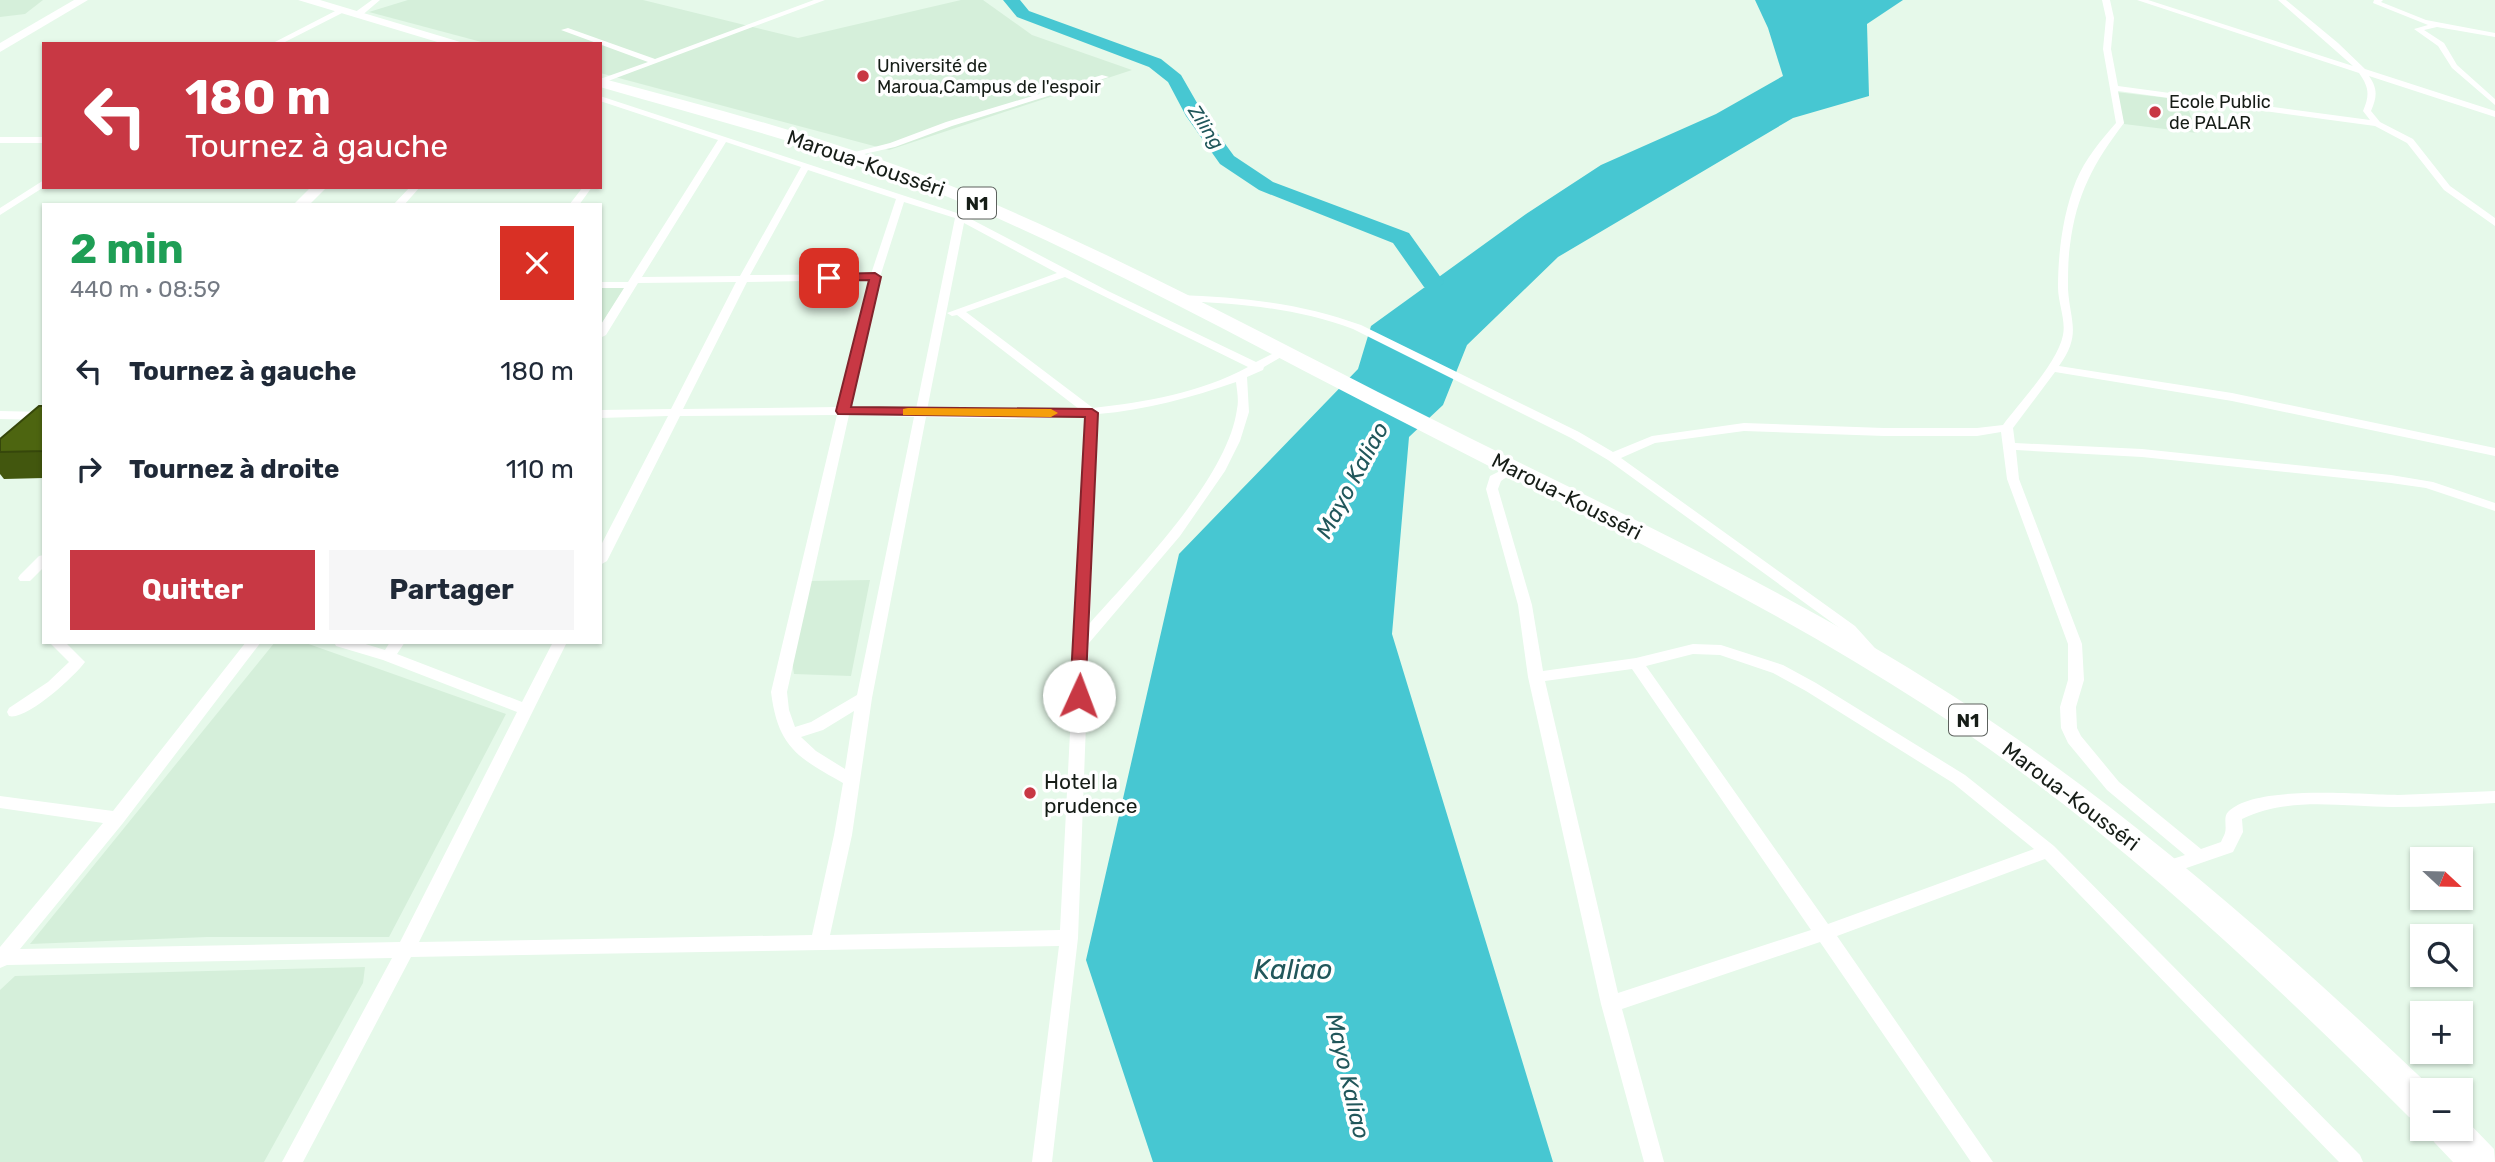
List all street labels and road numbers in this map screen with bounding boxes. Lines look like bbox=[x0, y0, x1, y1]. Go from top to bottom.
street label: Maroua-Kousséri bbox=[784, 124, 948, 202]
road number: N1 bbox=[958, 188, 996, 218]
street label: Maroua-Kousséri bbox=[1488, 447, 1646, 545]
road number: N1 bbox=[1949, 705, 1987, 736]
street label: Maroua-Kousséri bbox=[1997, 736, 2145, 856]

